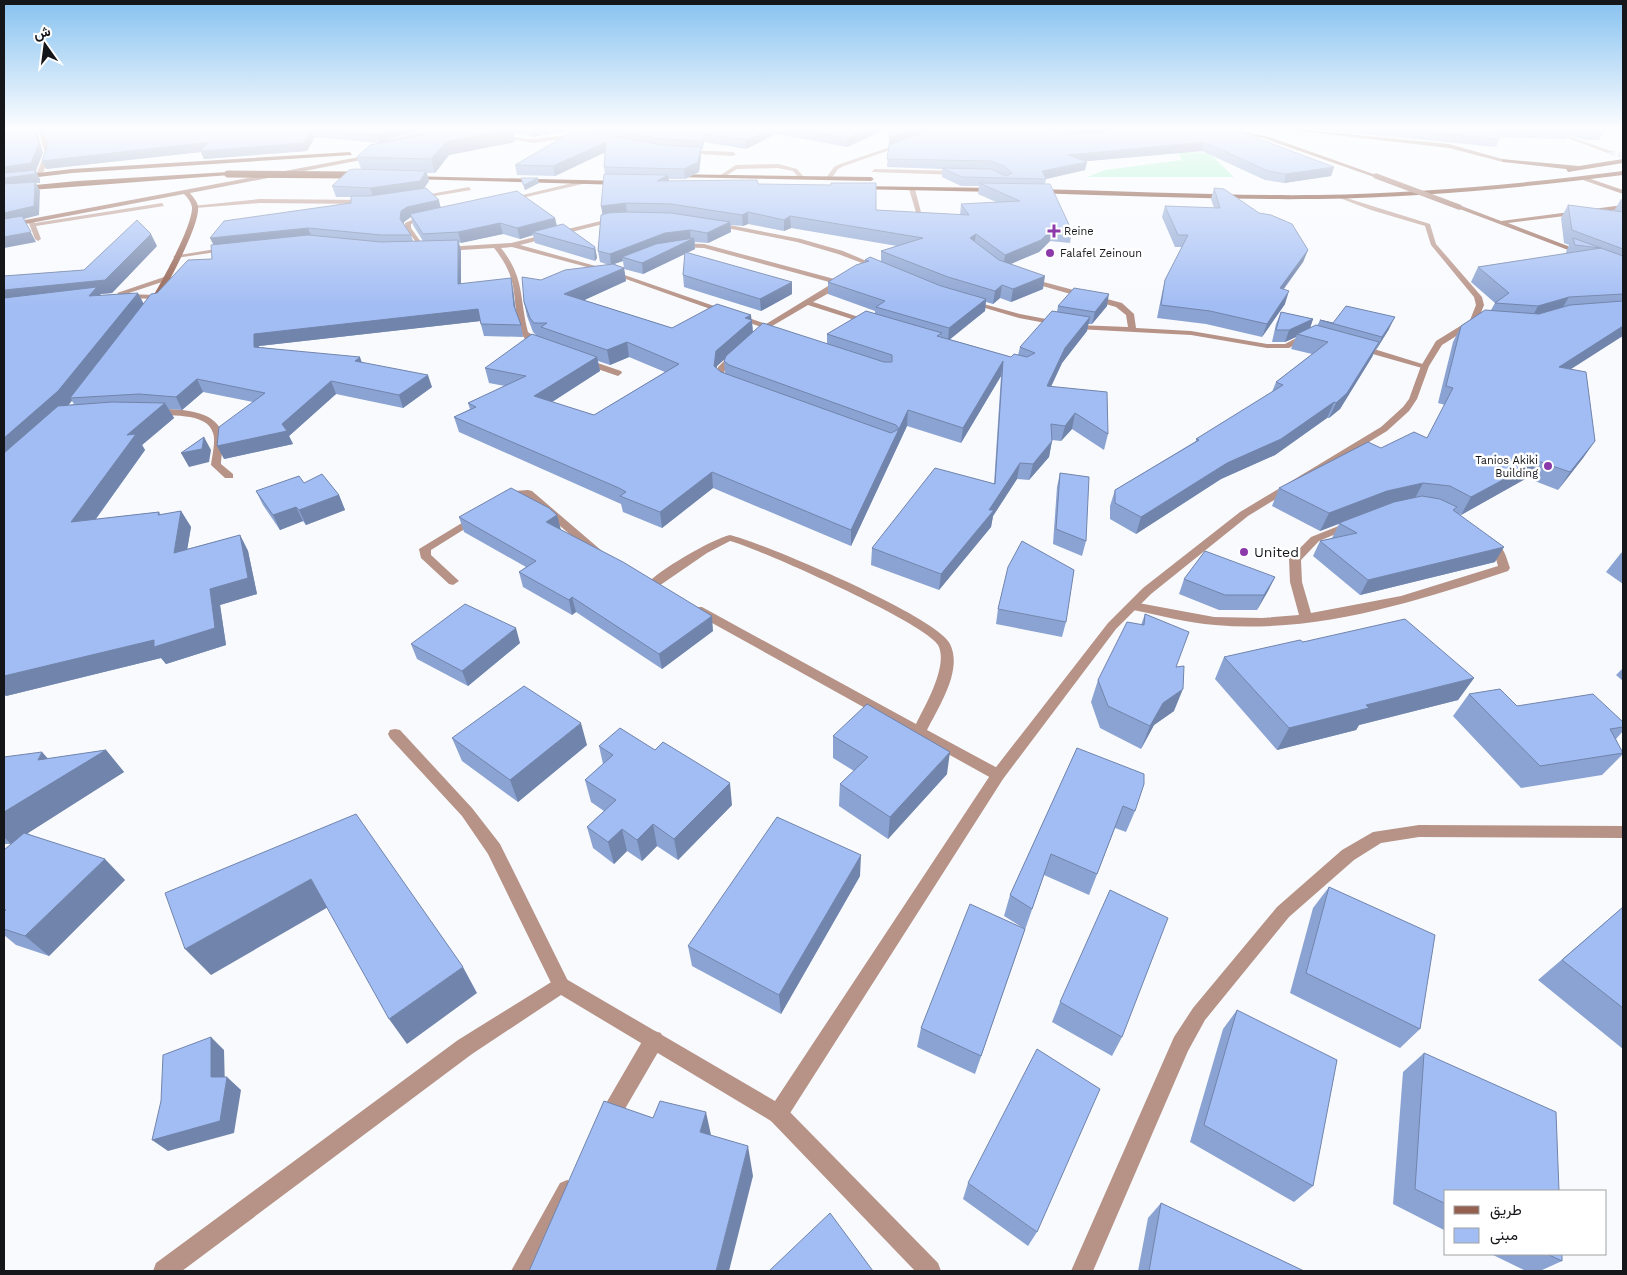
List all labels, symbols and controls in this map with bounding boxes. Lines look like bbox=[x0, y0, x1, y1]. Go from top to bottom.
north arrow bbox=[20, 20, 70, 70]
text: ش bbox=[32, 23, 52, 43]
marker: Reine bbox=[1048, 225, 1060, 237]
place label: Reine bbox=[1064, 225, 1094, 238]
marker: Falafel Zeinoun bbox=[1044, 247, 1056, 259]
place label: Falafel Zeinoun bbox=[1060, 247, 1142, 260]
place label: Tanios Akiki Building bbox=[1475, 454, 1538, 480]
marker: Tanios Akiki Building bbox=[1542, 460, 1554, 472]
place label: United bbox=[1254, 544, 1299, 560]
marker: United bbox=[1238, 546, 1250, 558]
legend bbox=[1444, 1190, 1607, 1255]
text: طريق bbox=[1490, 1201, 1522, 1220]
text: مبنى bbox=[1490, 1226, 1518, 1245]

